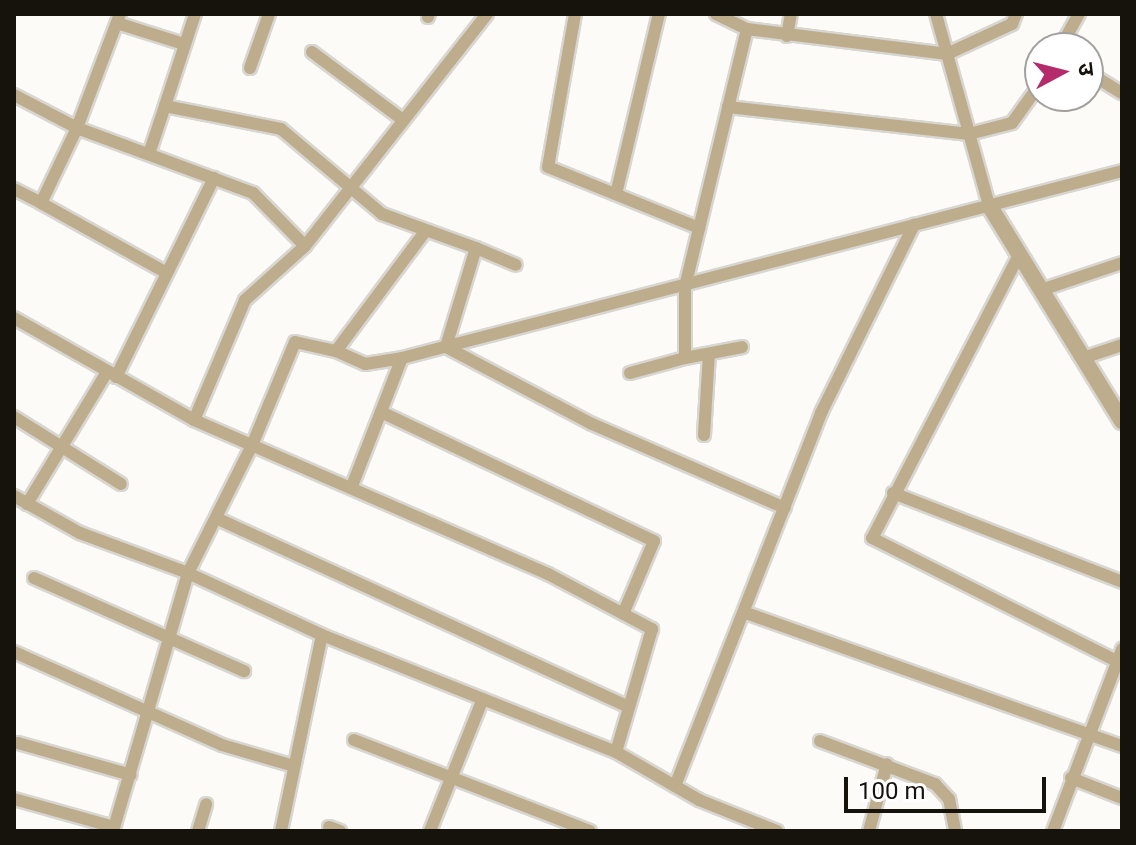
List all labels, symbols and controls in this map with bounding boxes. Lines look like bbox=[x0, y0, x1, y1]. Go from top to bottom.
north arrow bbox=[1024, 32, 1104, 112]
text: उ bbox=[1073, 61, 1100, 77]
scale bar bbox=[848, 761, 1050, 811]
text: 100 m bbox=[858, 777, 925, 805]

